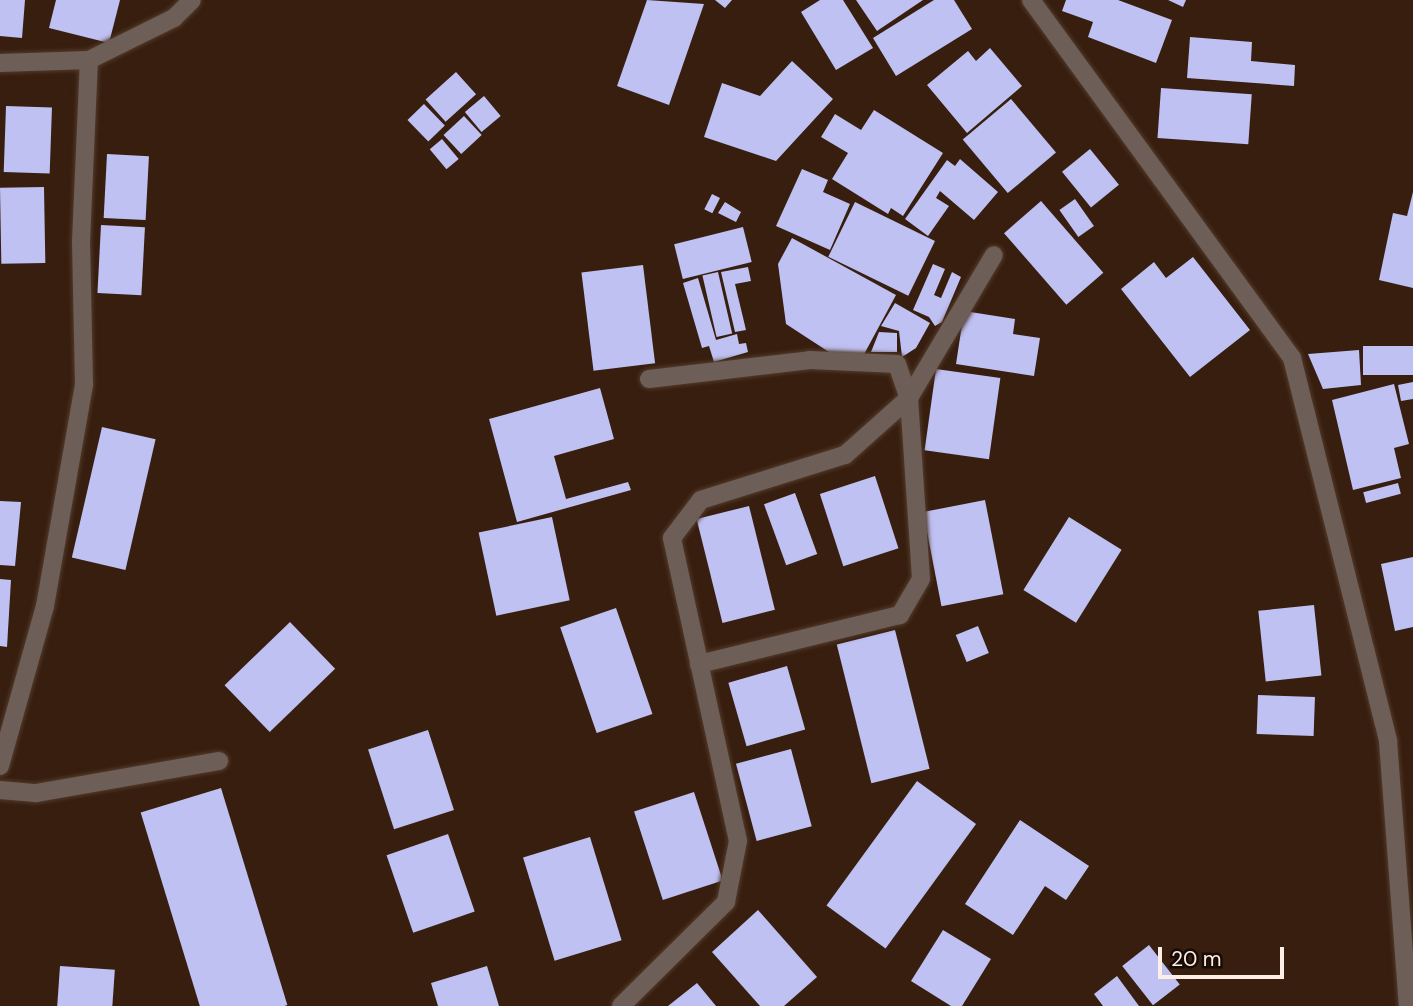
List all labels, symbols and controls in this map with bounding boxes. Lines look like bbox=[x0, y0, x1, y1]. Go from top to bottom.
scale bar bbox=[1161, 932, 1287, 976]
text: 20 m bbox=[1171, 945, 1222, 973]

